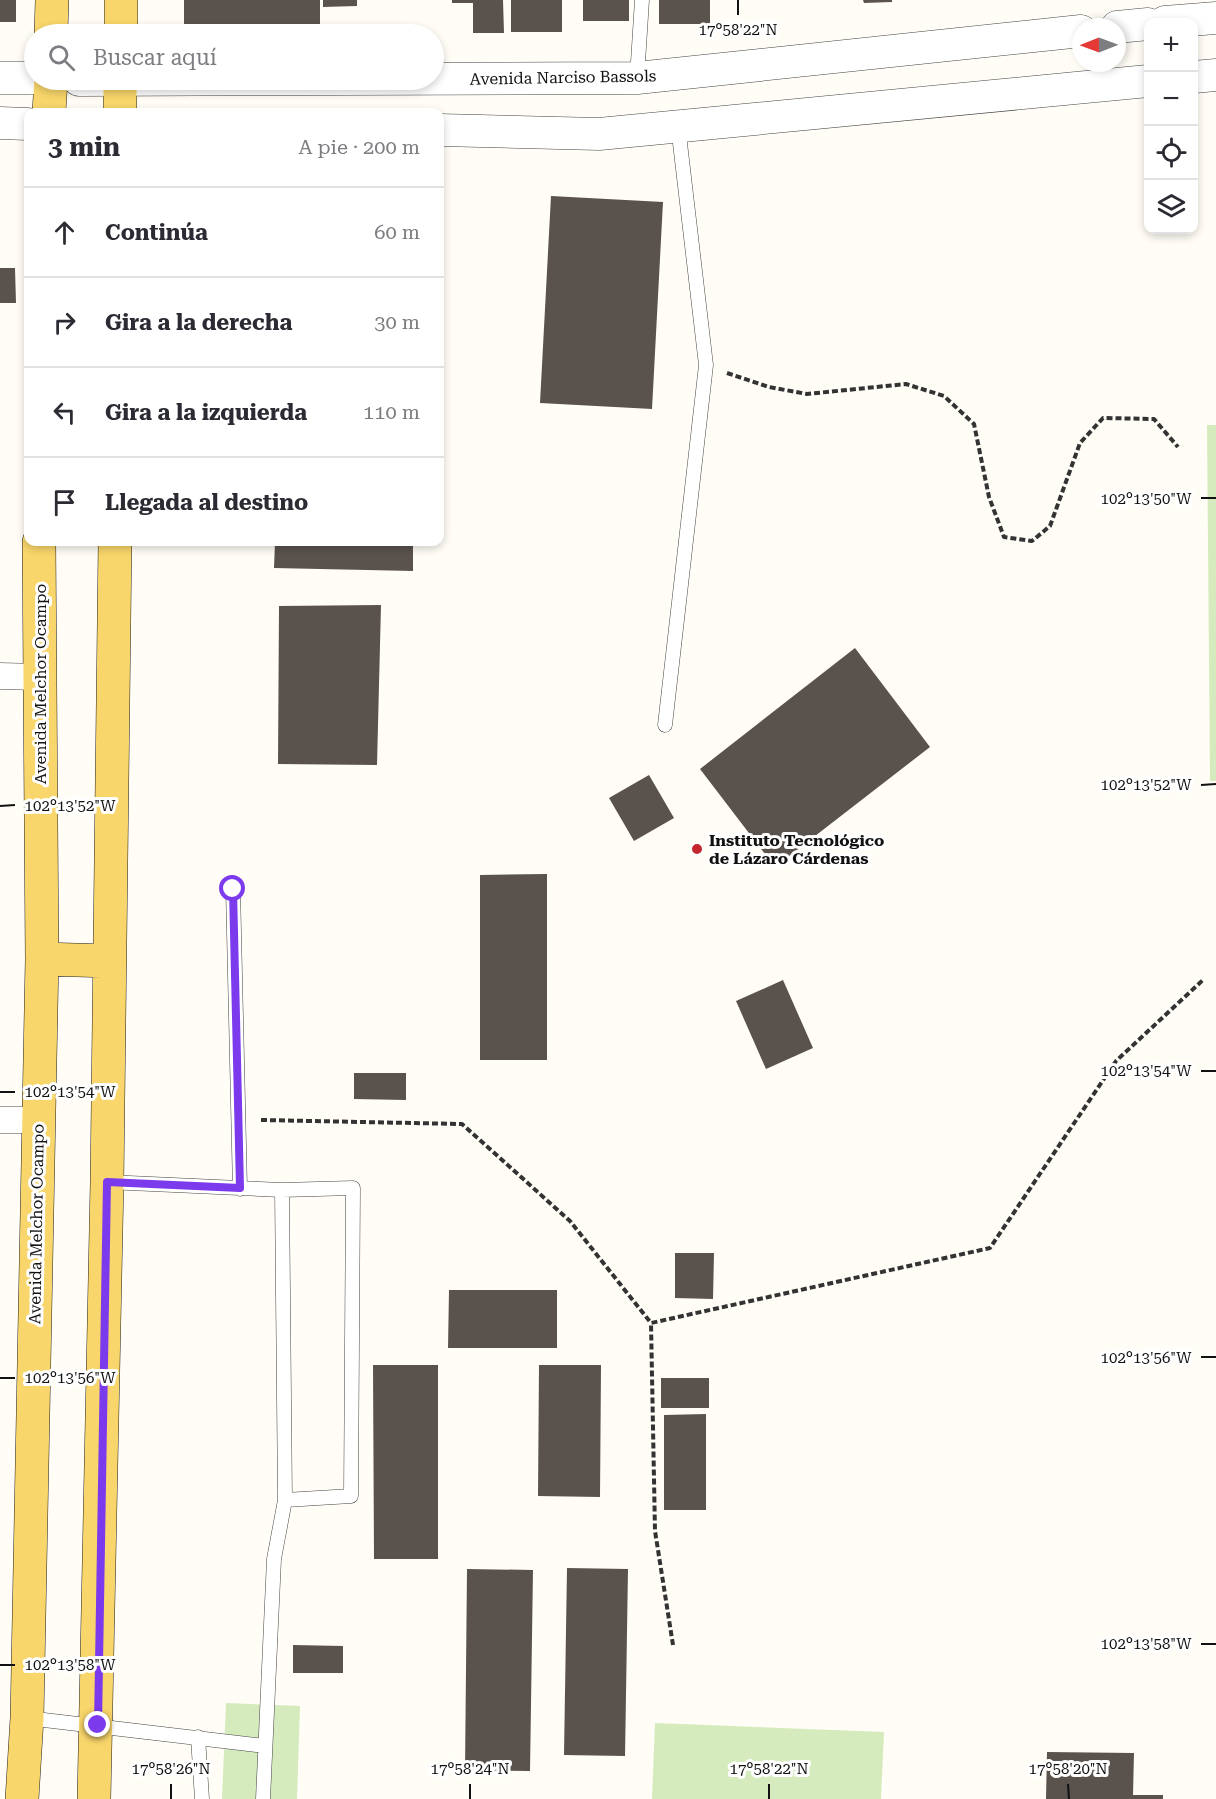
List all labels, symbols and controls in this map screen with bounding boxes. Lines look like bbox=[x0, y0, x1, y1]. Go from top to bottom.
north arrow bbox=[1072, 18, 1126, 72]
map controls bbox=[1144, 18, 1198, 234]
button: + bbox=[1144, 18, 1198, 72]
text: 17°58'22"N bbox=[698, 21, 778, 39]
search box bbox=[24, 24, 444, 90]
icon: search bbox=[45, 41, 78, 74]
text: Buscar aquí bbox=[93, 45, 217, 70]
street label: Avenida Narciso Bassols bbox=[469, 66, 657, 89]
button: − bbox=[1144, 72, 1198, 126]
button: locate bbox=[1144, 126, 1198, 180]
text: 3 min bbox=[48, 132, 120, 162]
text: A pie · 200 m bbox=[298, 135, 420, 159]
button: layers bbox=[1144, 180, 1198, 234]
icon: ahead bbox=[48, 216, 81, 249]
text: Continúa bbox=[105, 220, 208, 245]
text: 60 m bbox=[374, 220, 420, 244]
icon: right bbox=[48, 306, 81, 339]
text: Gira a la derecha bbox=[105, 310, 292, 335]
text: 30 m bbox=[374, 310, 420, 334]
icon: left bbox=[48, 396, 81, 429]
text: Gira a la izquierda bbox=[105, 400, 307, 425]
text: 110 m bbox=[363, 400, 420, 424]
icon: arrive bbox=[48, 486, 81, 519]
text: Llegada al destino bbox=[105, 490, 308, 515]
text: 102°13'50"W bbox=[1101, 490, 1192, 508]
street label: Avenida Melchor Ocampo bbox=[31, 584, 50, 784]
text: 102°13'52"W bbox=[1101, 776, 1192, 794]
text: 102°13'52"W bbox=[25, 797, 116, 815]
place label: Instituto Tecnológico de Lázaro Cárdenas bbox=[709, 831, 884, 868]
marker: Instituto Tecnológico de Lázaro Cárdenas bbox=[690, 842, 704, 856]
route start bbox=[219, 875, 245, 901]
text: 102°13'54"W bbox=[1101, 1062, 1192, 1080]
text: 102°13'54"W bbox=[25, 1083, 116, 1101]
street label: Avenida Melchor Ocampo bbox=[25, 1123, 48, 1324]
text: 102°13'56"W bbox=[1101, 1349, 1192, 1367]
text: 102°13'56"W bbox=[25, 1369, 116, 1387]
text: 102°13'58"W bbox=[1101, 1635, 1192, 1653]
text: 102°13'58"W bbox=[25, 1656, 116, 1674]
route end bbox=[84, 1711, 110, 1737]
text: 17°58'26"N bbox=[131, 1760, 211, 1778]
text: 17°58'24"N bbox=[430, 1760, 510, 1778]
text: 17°58'22"N bbox=[729, 1760, 809, 1778]
text: 17°58'20"N bbox=[1028, 1760, 1108, 1778]

